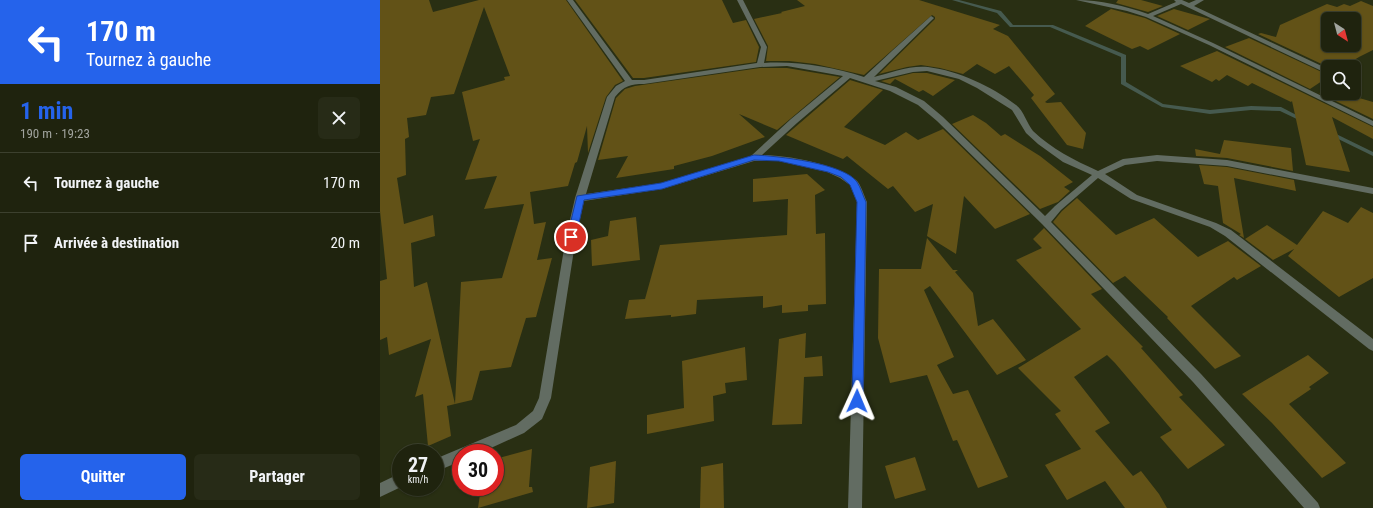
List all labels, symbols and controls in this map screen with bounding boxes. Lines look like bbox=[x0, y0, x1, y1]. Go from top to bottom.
north arrow bbox=[1321, 12, 1361, 52]
map controls bbox=[1321, 12, 1361, 100]
text: 170 m bbox=[86, 15, 156, 48]
icon: left bbox=[20, 16, 72, 68]
text: Tournez à gauche bbox=[86, 49, 211, 70]
button: search bbox=[1321, 60, 1361, 100]
text: 1 min bbox=[20, 97, 73, 125]
button: close bbox=[318, 97, 360, 139]
text: 190 m · 19:23 bbox=[20, 126, 90, 141]
icon: left bbox=[20, 172, 42, 194]
text: Tournez à gauche bbox=[54, 174, 159, 192]
text: 170 m bbox=[323, 174, 360, 192]
pin bbox=[554, 220, 588, 254]
icon: arrive bbox=[560, 226, 582, 248]
icon: arrive bbox=[20, 232, 42, 254]
text: Arrivée à destination bbox=[54, 234, 179, 252]
text: 20 m bbox=[330, 234, 360, 252]
position arrow bbox=[836, 380, 878, 422]
speed limit sign: 30 bbox=[452, 444, 504, 496]
text: 27 bbox=[408, 453, 428, 477]
button: Quitter bbox=[20, 454, 186, 500]
button: Partager bbox=[194, 454, 360, 500]
text: km/h bbox=[408, 474, 428, 485]

